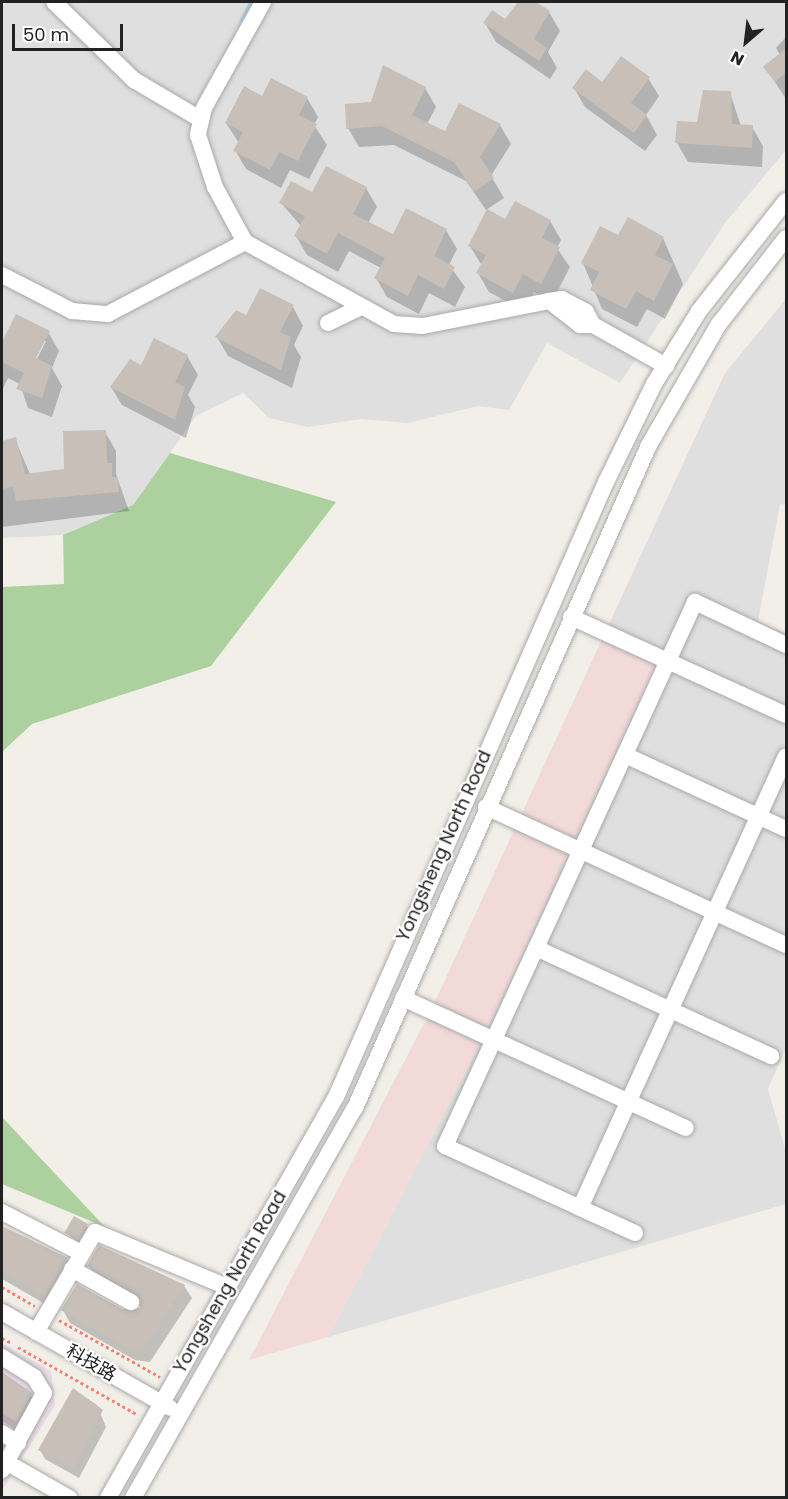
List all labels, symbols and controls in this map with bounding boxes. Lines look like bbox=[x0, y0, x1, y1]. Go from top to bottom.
scale bar bbox=[15, 12, 126, 50]
north arrow bbox=[716, 12, 776, 72]
text: 50 m bbox=[23, 22, 69, 47]
text: N bbox=[727, 45, 748, 71]
street label: Yongsheng North Road bbox=[392, 747, 496, 945]
street label: Yongsheng North Road bbox=[169, 1187, 291, 1377]
street label: 科技路 bbox=[62, 1340, 120, 1386]

